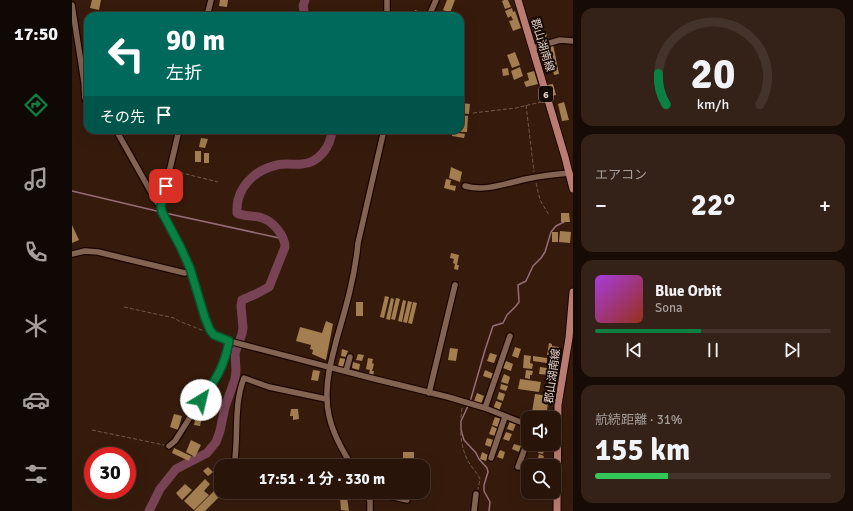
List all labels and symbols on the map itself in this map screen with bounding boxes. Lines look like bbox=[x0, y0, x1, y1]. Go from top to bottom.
street label: 郡山湖南線 bbox=[528, 17, 557, 73]
road number: 6 bbox=[539, 86, 553, 102]
pin bbox=[149, 169, 183, 203]
street label: 郡山湖南線 bbox=[542, 348, 563, 404]
position arrow bbox=[180, 379, 222, 421]
speed limit sign: 30 bbox=[84, 447, 136, 499]

